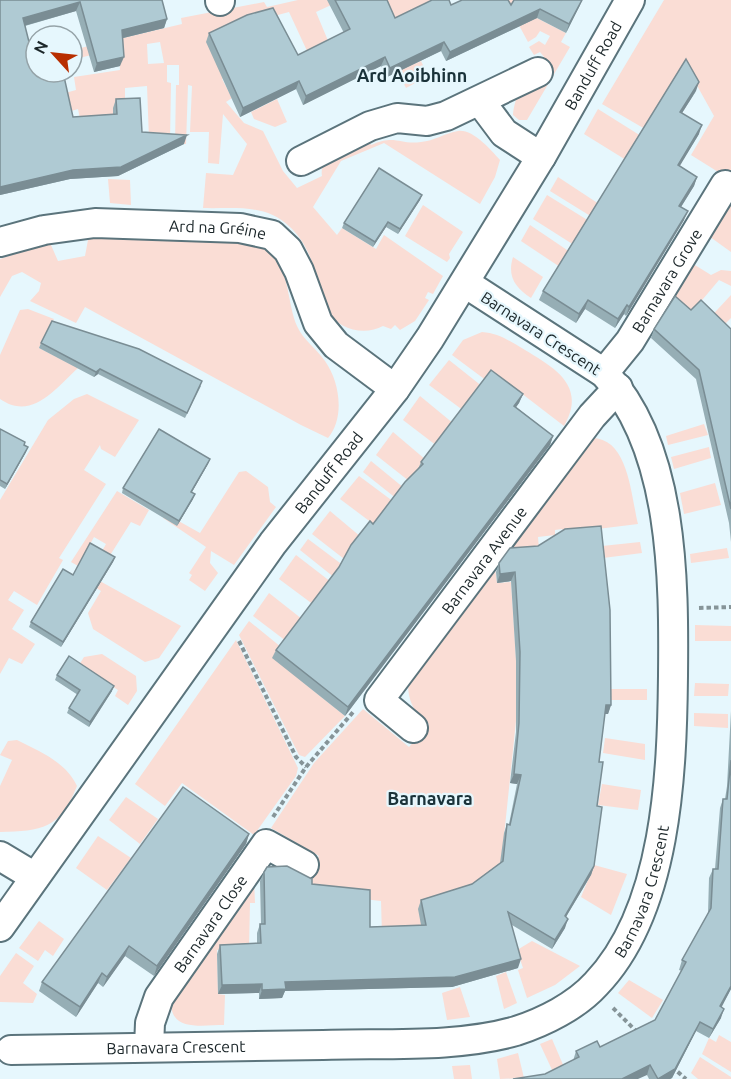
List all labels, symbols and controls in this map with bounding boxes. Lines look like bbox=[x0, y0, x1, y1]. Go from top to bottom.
street label: Banduff Road bbox=[561, 18, 625, 113]
north arrow bbox=[24, 24, 84, 84]
text: N bbox=[30, 38, 51, 57]
district label: Ard Aoibhinn bbox=[357, 65, 467, 85]
street label: Ard na Gréine bbox=[169, 217, 268, 243]
street label: Barnavara Grove bbox=[628, 225, 705, 336]
street label: Barnavara Crescent bbox=[478, 288, 605, 379]
street label: Banduff Road bbox=[291, 428, 367, 517]
street label: Barnavara Avenue bbox=[438, 503, 530, 617]
district label: Barnavara bbox=[387, 788, 473, 808]
street label: Barnavara Crescent bbox=[610, 823, 672, 961]
street label: Barnavara Close bbox=[170, 871, 251, 976]
street label: Barnavara Crescent bbox=[106, 1037, 246, 1057]

